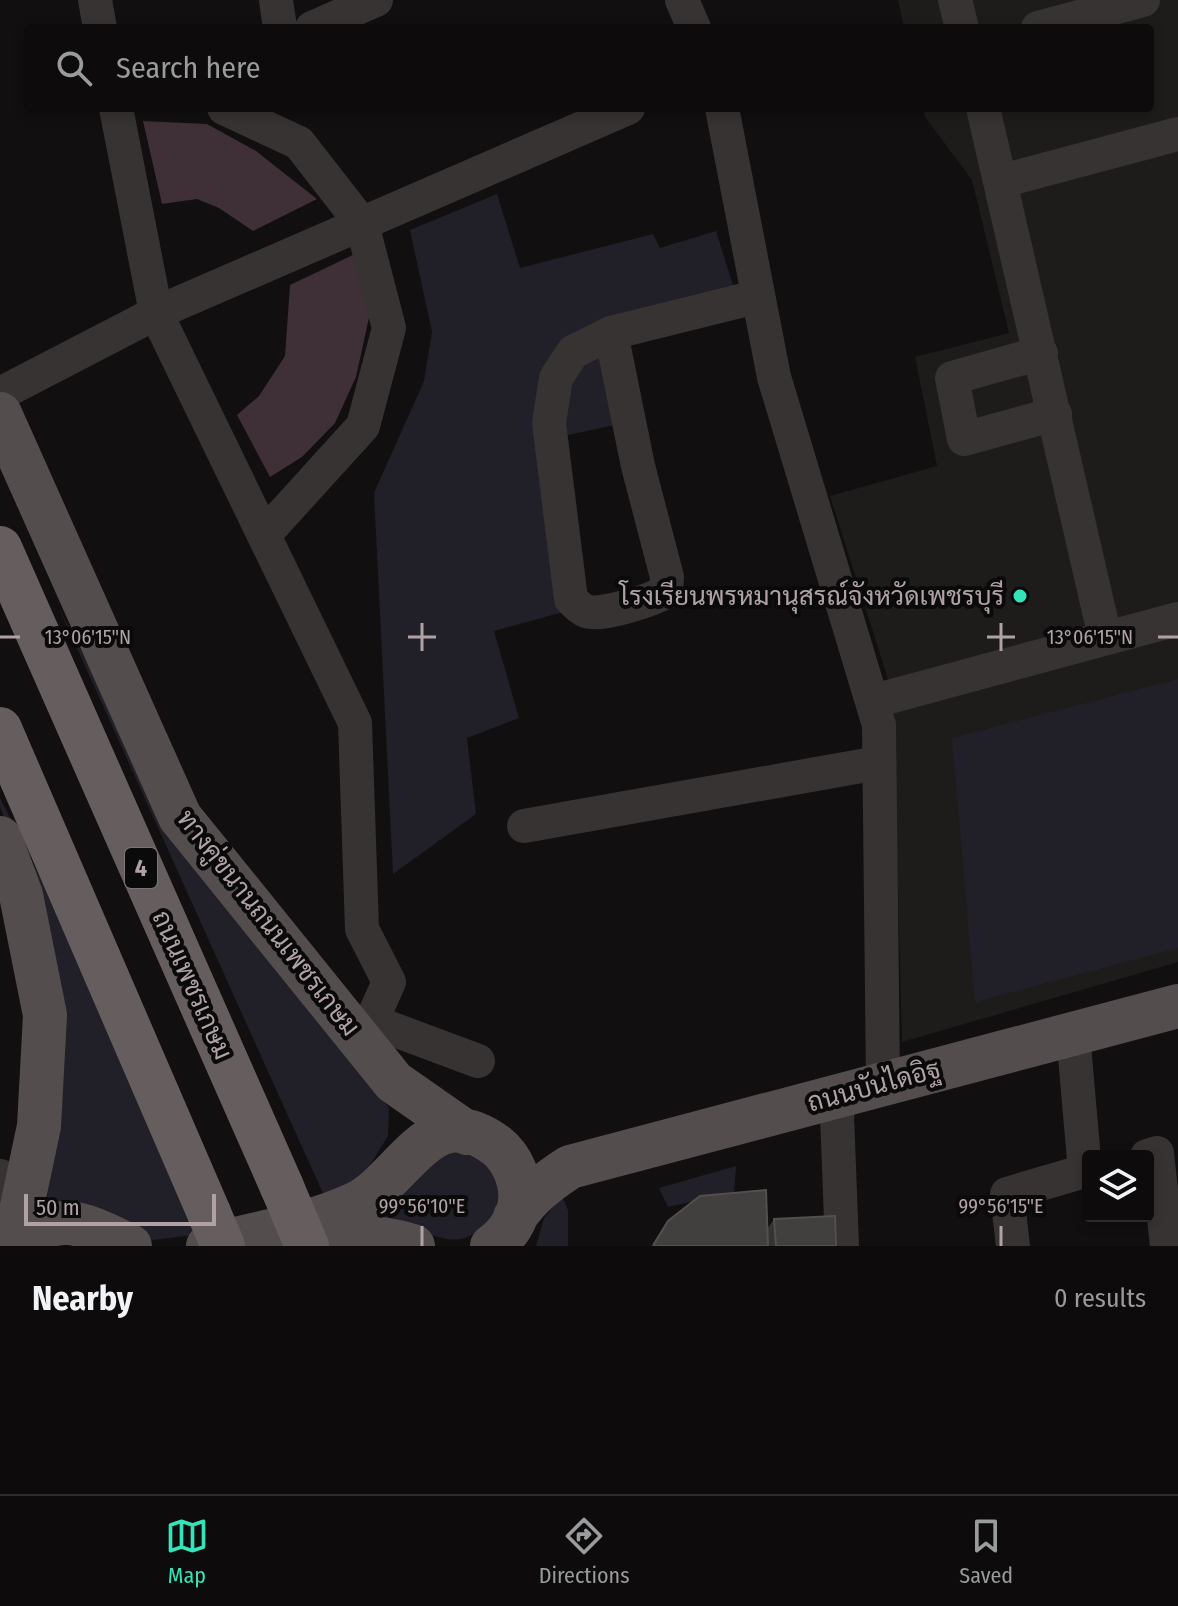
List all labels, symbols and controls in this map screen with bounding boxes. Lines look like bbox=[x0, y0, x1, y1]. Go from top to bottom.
search box bbox=[24, 24, 1154, 112]
icon: search bbox=[52, 46, 96, 90]
text: Search here bbox=[116, 50, 261, 86]
place label: โรงเรียนพรหมานุสรณ์จังหวัดเพชรบุรี bbox=[617, 579, 1004, 614]
marker: โรงเรียนพรหมานุสรณ์จังหวัดเพชรบุรี bbox=[1011, 587, 1029, 605]
text: 13°06'15"N bbox=[45, 625, 131, 649]
text: 13°06'15"N bbox=[1047, 625, 1133, 649]
street label: ทางคู่ขนานถนนเพชรเกษม bbox=[170, 804, 366, 1042]
road number: 4 bbox=[125, 848, 157, 888]
street label: ถนนเพชรเกษม bbox=[145, 906, 239, 1064]
street label: ถนนบันไดอิฐ bbox=[804, 1052, 944, 1121]
map controls bbox=[1082, 1150, 1154, 1222]
button: layers bbox=[1082, 1150, 1154, 1222]
scale bar bbox=[24, 1190, 216, 1226]
text: 50 m bbox=[36, 1194, 80, 1221]
text: 99°56'10"E bbox=[379, 1194, 465, 1218]
text: 99°56'15"E bbox=[959, 1194, 1043, 1218]
text: Nearby bbox=[32, 1278, 133, 1319]
text: 0 results bbox=[1054, 1283, 1146, 1314]
tab: Map bbox=[165, 1514, 209, 1589]
tab: Directions bbox=[539, 1514, 630, 1589]
tab: Saved bbox=[959, 1514, 1013, 1589]

